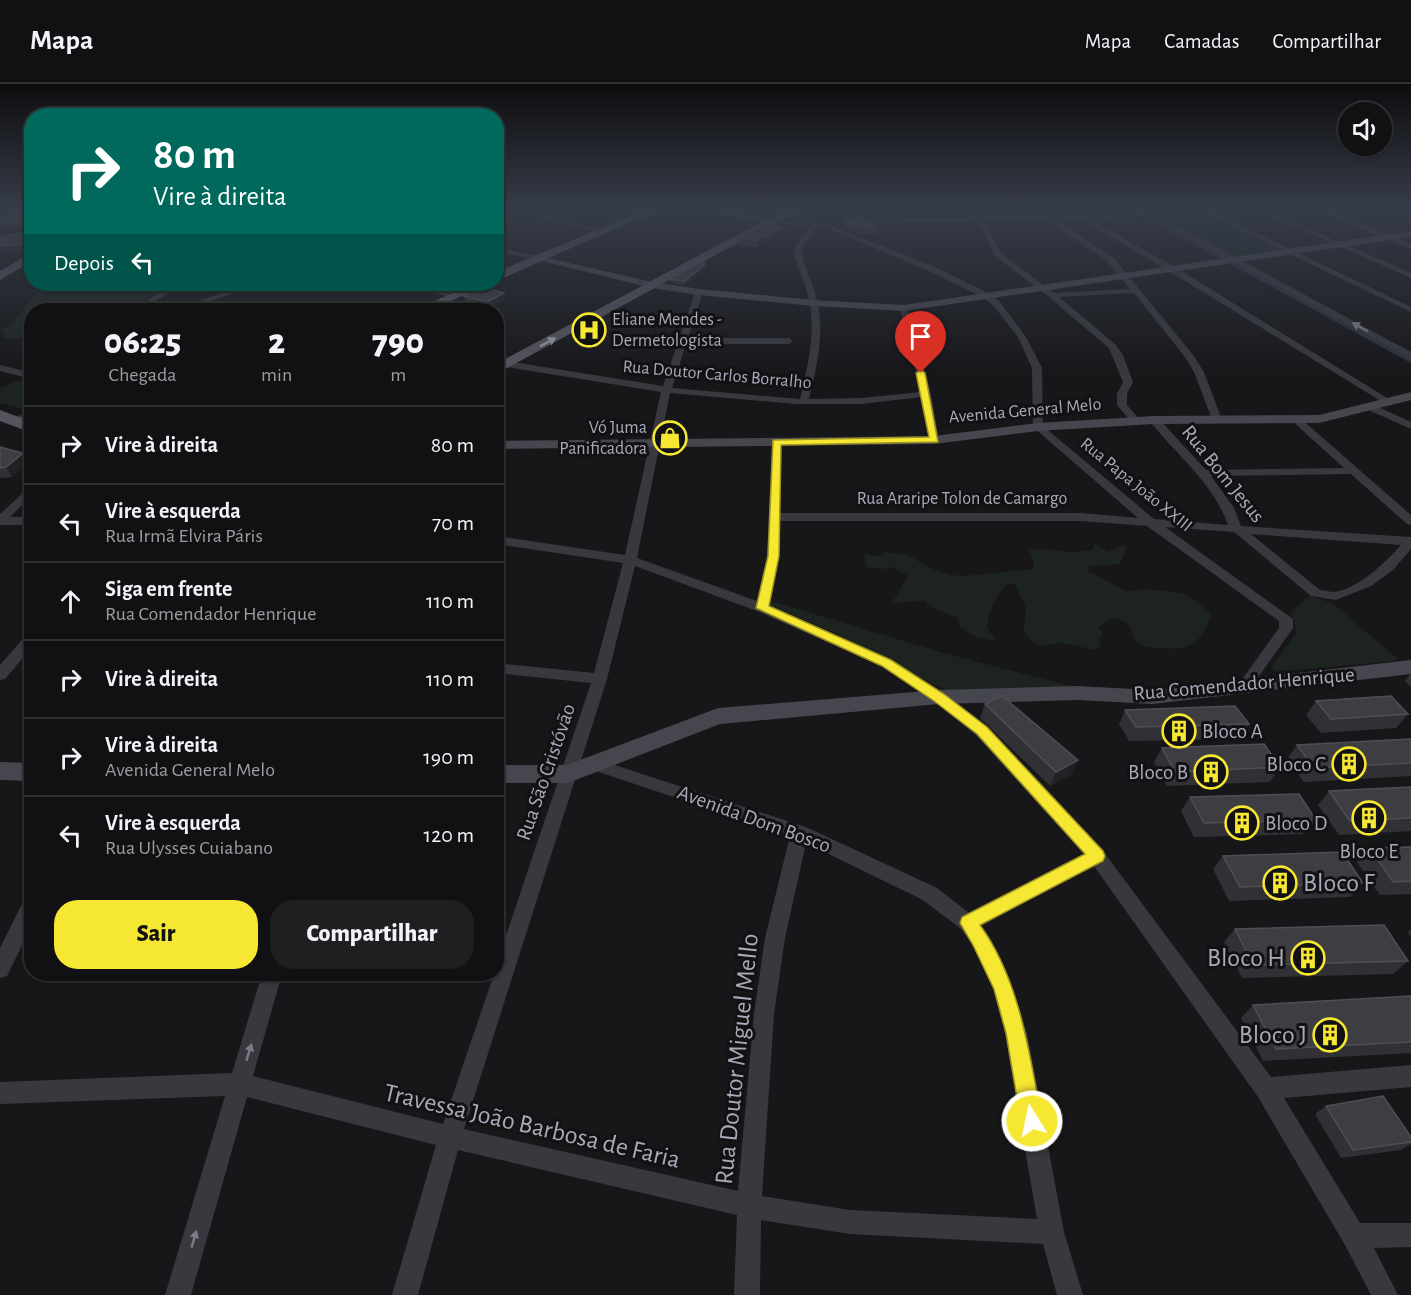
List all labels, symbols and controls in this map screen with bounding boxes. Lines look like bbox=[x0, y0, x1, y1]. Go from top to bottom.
text: Mapa bbox=[30, 27, 93, 55]
text: Mapa bbox=[1085, 31, 1131, 52]
text: Camadas bbox=[1164, 31, 1239, 52]
text: Compartilhar bbox=[1272, 31, 1381, 52]
map controls bbox=[1338, 102, 1392, 156]
button: sound bbox=[1338, 102, 1392, 156]
icon: right bbox=[54, 132, 132, 210]
text: 80 m bbox=[153, 134, 236, 176]
text: Vire à direita bbox=[153, 183, 287, 210]
icon: left bbox=[126, 246, 159, 279]
text: Depois bbox=[54, 252, 114, 274]
place label: Eliane Mendes - Dermetologista bbox=[612, 311, 722, 350]
pin bbox=[895, 311, 946, 373]
hospital icon: Eliane Mendes - Dermetologista bbox=[571, 312, 607, 348]
icon: arrive bbox=[904, 320, 937, 353]
one-way arrow bbox=[1351, 322, 1368, 332]
text: 06:25 bbox=[104, 324, 181, 360]
text: 2 bbox=[268, 324, 285, 360]
text: 790 bbox=[372, 324, 424, 360]
one-way arrow bbox=[540, 337, 557, 347]
street label: Rua Doutor Carlos Borralho bbox=[622, 358, 812, 392]
text: Chegada bbox=[108, 365, 177, 385]
text: min bbox=[261, 365, 292, 385]
text: m bbox=[390, 365, 406, 385]
street label: Avenida General Melo bbox=[948, 395, 1102, 427]
place label: Vó Juma Panificadora bbox=[559, 419, 647, 458]
shop icon: Vó Juma Panificadora bbox=[652, 420, 688, 456]
street label: Rua Bom Jesus bbox=[1178, 421, 1268, 527]
icon: right bbox=[54, 429, 87, 462]
text: Vire à direita bbox=[105, 434, 218, 456]
text: 80 m bbox=[431, 434, 474, 456]
street label: Rua Papa João XXIII bbox=[1077, 435, 1195, 535]
street label: Rua Araripe Tolon de Camargo bbox=[857, 490, 1067, 508]
text: Vire à esquerda bbox=[105, 500, 241, 522]
icon: left bbox=[54, 507, 87, 540]
text: 70 m bbox=[432, 512, 474, 534]
text: Rua Irmã Elvira Páris bbox=[105, 526, 263, 546]
text: Siga em frente bbox=[105, 578, 232, 600]
icon: ahead bbox=[54, 585, 87, 618]
text: 110 m bbox=[426, 590, 474, 612]
text: Rua Comendador Henrique bbox=[105, 604, 316, 624]
icon: right bbox=[54, 663, 87, 696]
street label: Rua Comendador Henrique bbox=[1132, 664, 1356, 704]
text: Vire à direita bbox=[105, 668, 218, 690]
text: 110 m bbox=[426, 668, 474, 690]
street label: Rua São Cristóvão bbox=[513, 701, 579, 843]
building icon: Bloco A bbox=[1161, 713, 1197, 749]
place label: Bloco A bbox=[1202, 721, 1263, 742]
text: Vire à direita bbox=[105, 734, 218, 756]
icon: right bbox=[54, 741, 87, 774]
text: 190 m bbox=[423, 746, 474, 768]
building icon: Bloco C bbox=[1331, 746, 1367, 782]
building icon: Bloco B bbox=[1193, 754, 1229, 790]
place label: Bloco C bbox=[1266, 754, 1326, 775]
text: Avenida General Melo bbox=[105, 760, 275, 780]
place label: Bloco B bbox=[1128, 762, 1188, 783]
street label: Avenida Dom Bosco bbox=[675, 782, 833, 856]
building icon: Bloco E bbox=[1351, 800, 1387, 836]
building icon: Bloco D bbox=[1224, 805, 1260, 841]
text: Vire à esquerda bbox=[105, 812, 241, 834]
place label: Bloco D bbox=[1265, 813, 1327, 834]
icon: left bbox=[54, 819, 87, 852]
text: 120 m bbox=[424, 824, 474, 846]
text: Rua Ulysses Cuiabano bbox=[105, 838, 273, 858]
place label: Bloco E bbox=[1340, 841, 1398, 862]
building icon: Bloco F bbox=[1262, 865, 1298, 901]
place label: Bloco F bbox=[1303, 870, 1375, 896]
button: Sair bbox=[54, 900, 258, 969]
button: Compartilhar bbox=[270, 900, 474, 969]
street label: Rua Doutor Miguel Mello bbox=[711, 932, 763, 1186]
building icon: Bloco H bbox=[1290, 940, 1326, 976]
place label: Bloco H bbox=[1207, 945, 1285, 971]
building icon: Bloco J bbox=[1312, 1017, 1348, 1053]
place label: Bloco J bbox=[1239, 1022, 1307, 1048]
one-way arrow bbox=[245, 1043, 254, 1061]
street label: Travessa João Barbosa de Faria bbox=[381, 1079, 683, 1173]
position arrow bbox=[1000, 1089, 1064, 1153]
one-way arrow bbox=[190, 1230, 199, 1248]

